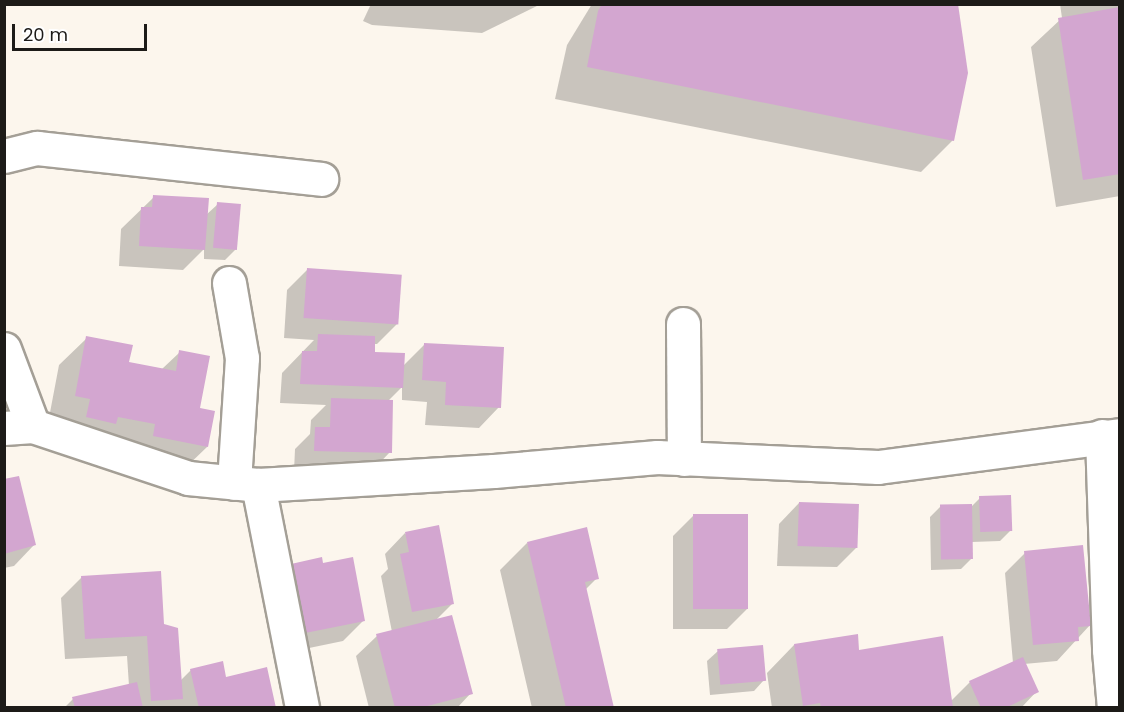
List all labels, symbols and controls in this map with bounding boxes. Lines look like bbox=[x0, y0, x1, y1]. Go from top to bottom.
scale bar bbox=[15, 12, 150, 50]
text: 20 m bbox=[23, 22, 68, 47]

